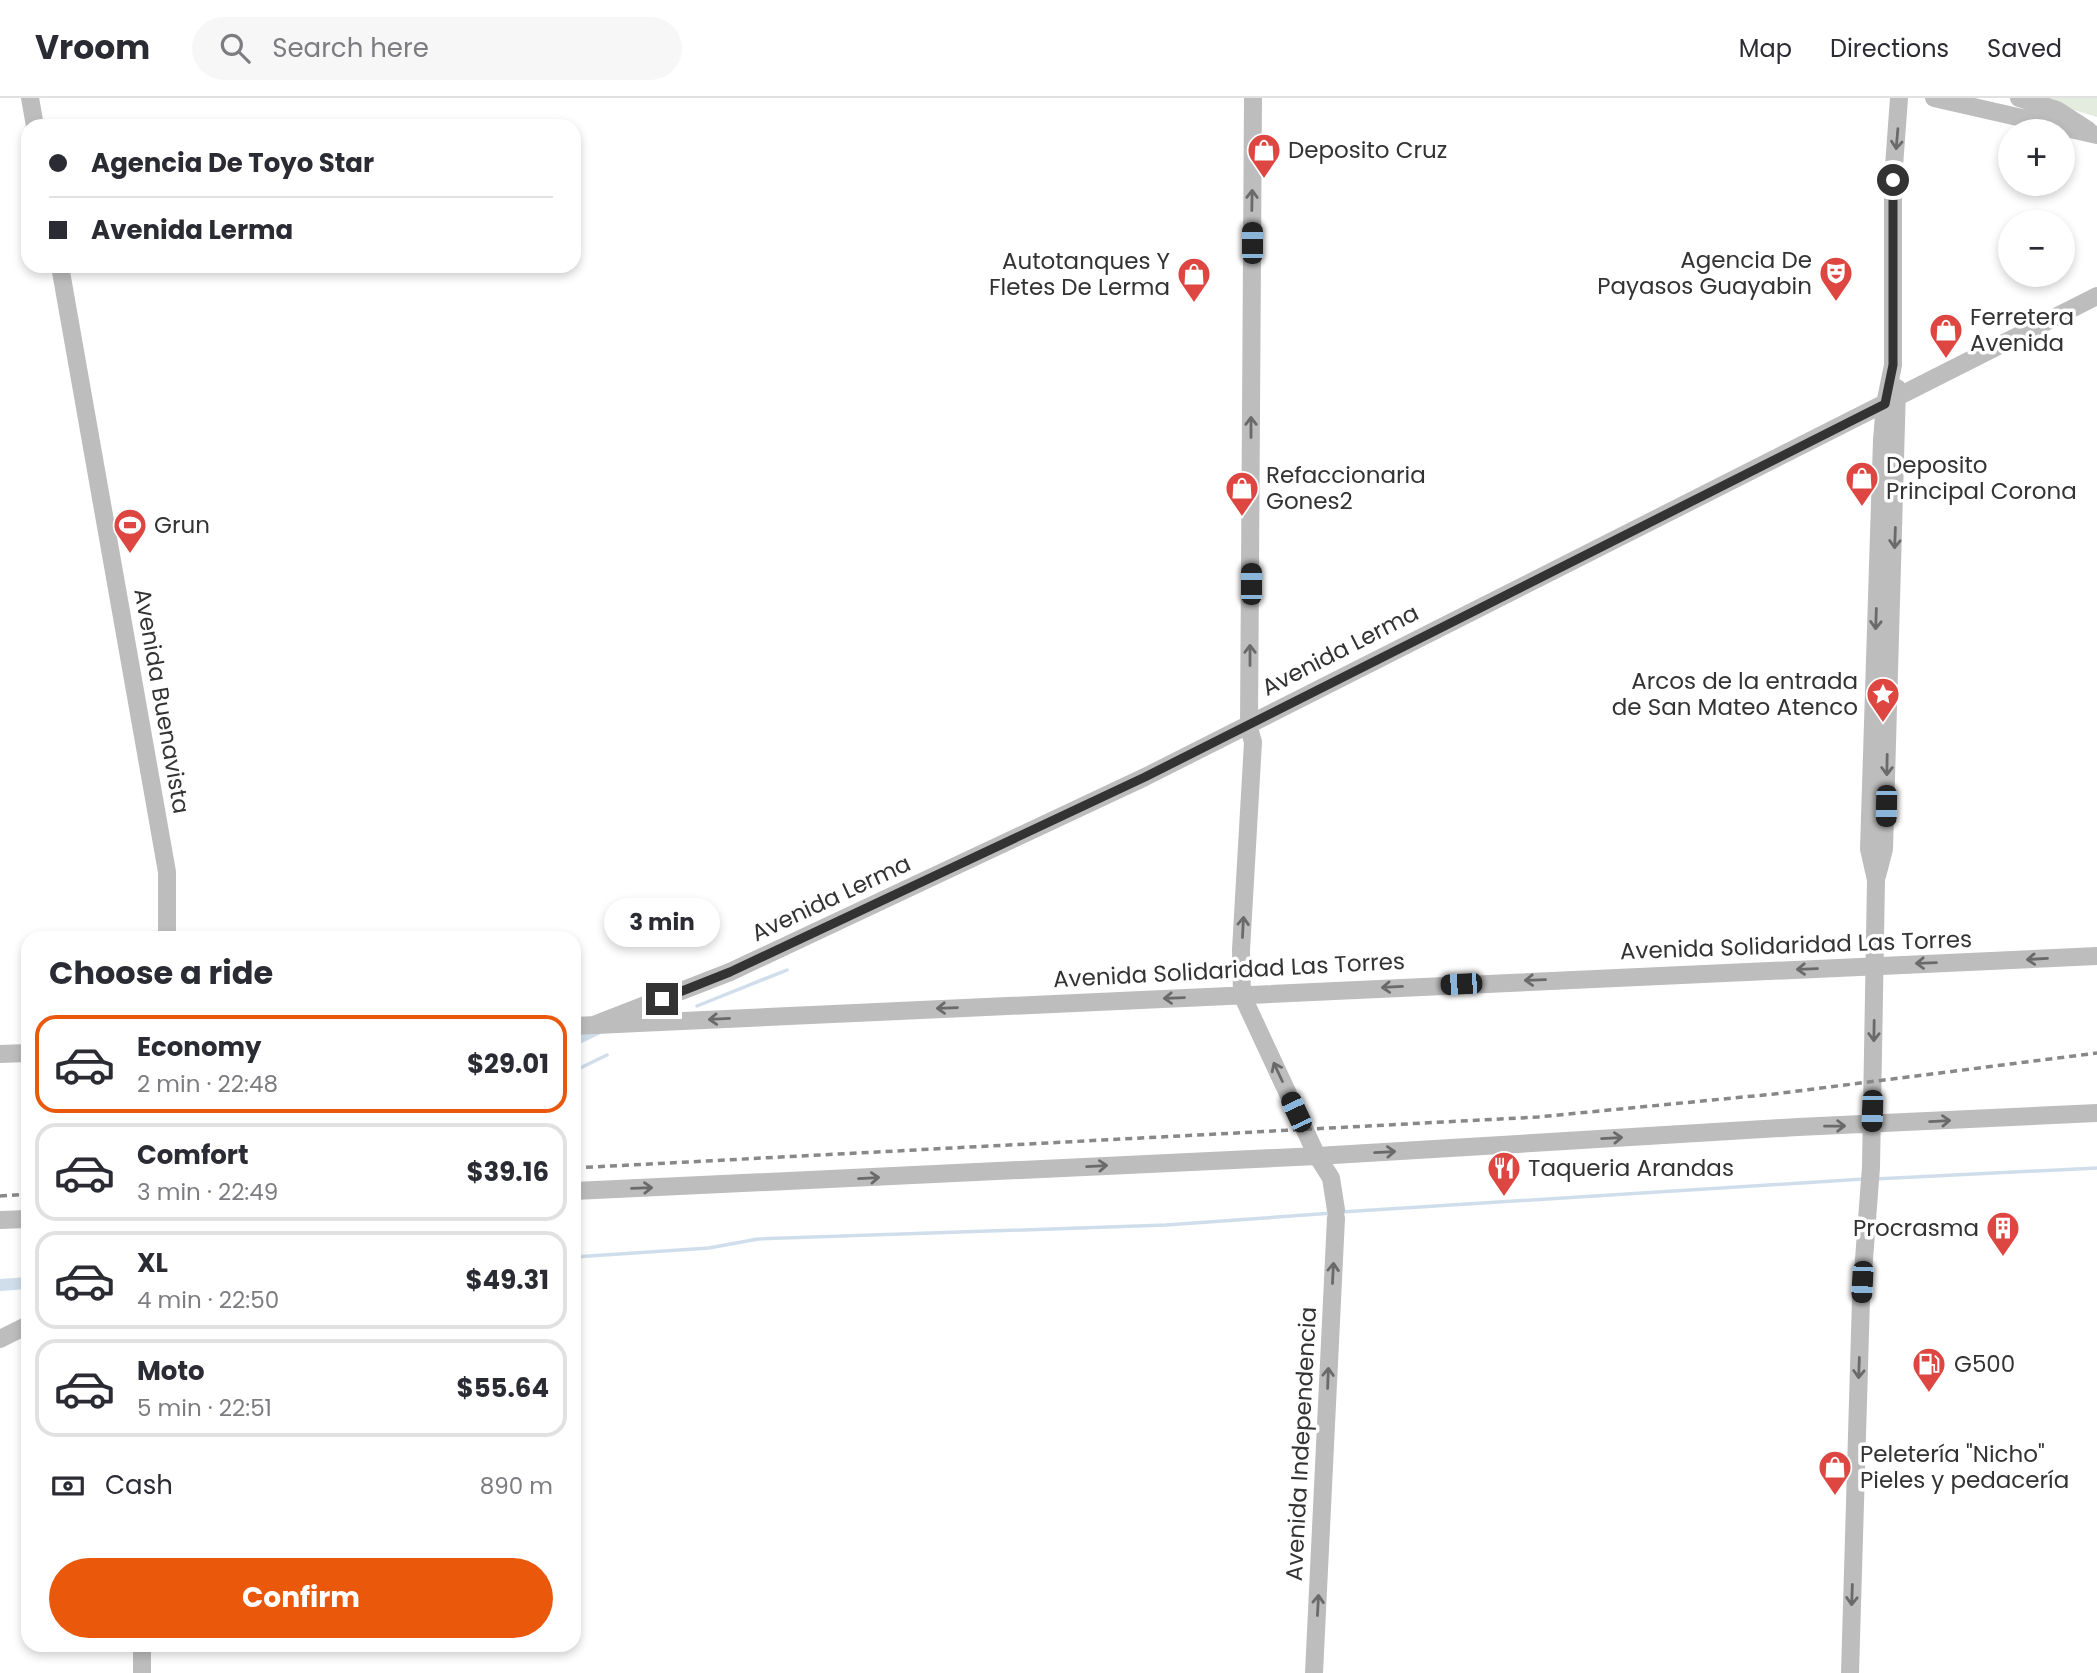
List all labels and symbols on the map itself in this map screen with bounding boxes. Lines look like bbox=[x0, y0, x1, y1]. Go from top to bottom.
one-way arrow bbox=[1890, 127, 1903, 150]
shop icon: Deposito Cruz bbox=[1245, 131, 1283, 180]
place label: Deposito Cruz bbox=[1288, 134, 1447, 166]
route start bbox=[1877, 164, 1909, 196]
one-way arrow bbox=[1245, 188, 1259, 211]
car bbox=[1242, 222, 1263, 264]
place label: Agencia De Payasos Guayabin bbox=[1597, 244, 1812, 302]
place label: Autotanques Y Fletes De Lerma bbox=[989, 245, 1170, 303]
theatre icon: Agencia De Payasos Guayabin bbox=[1817, 254, 1855, 303]
shop icon: Autotanques Y Fletes De Lerma bbox=[1175, 255, 1213, 304]
place label: Ferretera Avenida bbox=[1970, 301, 2074, 359]
shop icon: Ferretera Avenida bbox=[1927, 311, 1965, 360]
one-way arrow bbox=[1244, 416, 1258, 439]
place label: Deposito Principal Corona bbox=[1886, 449, 2077, 507]
place label: Refaccionaria Gones2 bbox=[1266, 459, 1426, 517]
shop icon: Deposito Principal Corona bbox=[1843, 459, 1881, 508]
shop icon: Refaccionaria Gones2 bbox=[1223, 469, 1261, 518]
sports icon: Grun bbox=[111, 506, 149, 555]
place label: Grun bbox=[154, 509, 210, 541]
one-way arrow bbox=[1888, 526, 1901, 549]
car bbox=[1241, 563, 1262, 605]
street label: Avenida Buenavista bbox=[126, 586, 198, 816]
street label: Avenida Lerma bbox=[1256, 597, 1424, 703]
one-way arrow bbox=[1870, 608, 1883, 631]
one-way arrow bbox=[1244, 643, 1257, 666]
place label: Arcos de la entrada de San Mateo Atenco bbox=[1612, 665, 1858, 723]
place icon: Arcos de la entrada de San Mateo Atenco bbox=[1864, 675, 1902, 724]
one-way arrow bbox=[1880, 754, 1893, 777]
car bbox=[1876, 785, 1897, 827]
street label: Avenida Lerma bbox=[746, 847, 916, 949]
callout: 3 min bbox=[604, 898, 720, 946]
one-way arrow bbox=[1236, 916, 1249, 939]
street label: Avenida Solidaridad Las Torres bbox=[1619, 923, 1973, 967]
street label: Avenida Solidaridad Las Torres bbox=[1052, 945, 1406, 995]
one-way arrow bbox=[2026, 952, 2049, 965]
one-way arrow bbox=[1915, 957, 1938, 970]
one-way arrow bbox=[1795, 962, 1818, 975]
car bbox=[1440, 972, 1483, 996]
one-way arrow bbox=[1523, 974, 1546, 987]
one-way arrow bbox=[1381, 981, 1404, 994]
route end bbox=[646, 983, 678, 1015]
one-way arrow bbox=[1163, 992, 1186, 1005]
one-way arrow bbox=[936, 1002, 958, 1015]
one-way arrow bbox=[708, 1012, 731, 1025]
one-way arrow bbox=[1867, 1019, 1881, 1042]
one-way arrow bbox=[1271, 1062, 1284, 1083]
car bbox=[1278, 1089, 1315, 1135]
car bbox=[1861, 1090, 1884, 1132]
one-way arrow bbox=[1928, 1115, 1951, 1128]
one-way arrow bbox=[1823, 1119, 1846, 1133]
one-way arrow bbox=[1600, 1131, 1623, 1144]
one-way arrow bbox=[1373, 1145, 1396, 1158]
restaurant icon: Taqueria Arandas bbox=[1485, 1149, 1523, 1198]
place label: Taqueria Arandas bbox=[1528, 1152, 1734, 1184]
one-way arrow bbox=[1085, 1159, 1107, 1172]
one-way arrow bbox=[858, 1171, 881, 1184]
one-way arrow bbox=[630, 1182, 653, 1195]
building icon: Procrasma bbox=[1984, 1209, 2022, 1258]
place label: Procrasma bbox=[1853, 1212, 1979, 1244]
car bbox=[1851, 1260, 1874, 1304]
one-way arrow bbox=[1327, 1263, 1340, 1285]
street label: Avenida Independencia bbox=[1278, 1306, 1324, 1582]
fuel station icon: G500 bbox=[1910, 1345, 1948, 1394]
place label: G500 bbox=[1954, 1348, 2015, 1380]
one-way arrow bbox=[1852, 1356, 1866, 1379]
one-way arrow bbox=[1322, 1366, 1335, 1389]
place label: Peletería "Nicho" Pieles y pedacería bbox=[1860, 1438, 2069, 1496]
shop icon: Peletería "Nicho" Pieles y pedacería bbox=[1816, 1448, 1854, 1497]
one-way arrow bbox=[1846, 1583, 1859, 1606]
one-way arrow bbox=[1312, 1594, 1325, 1617]

